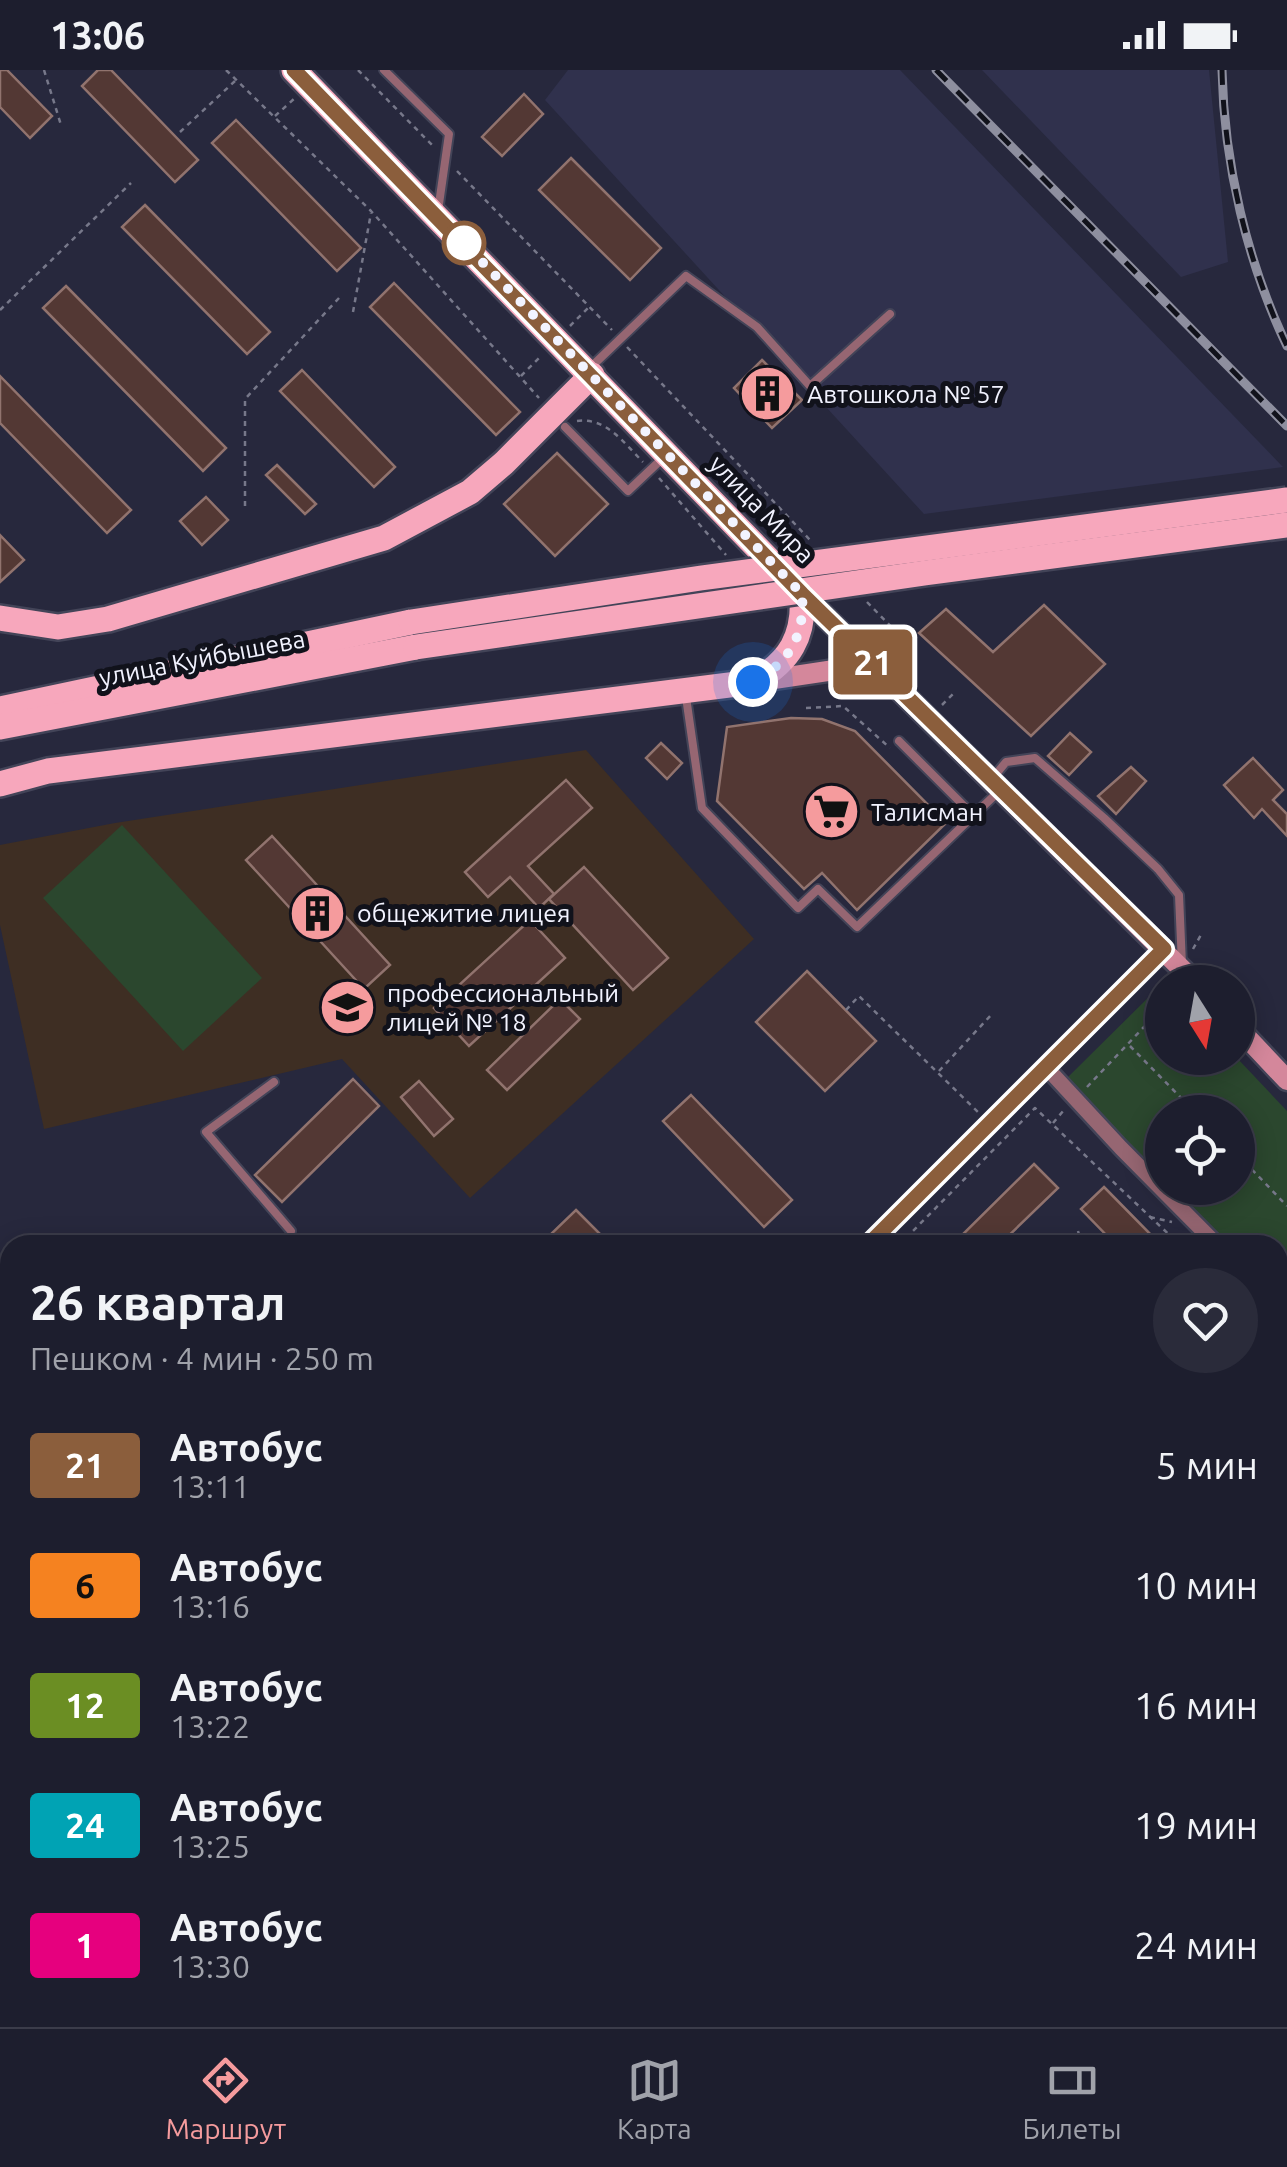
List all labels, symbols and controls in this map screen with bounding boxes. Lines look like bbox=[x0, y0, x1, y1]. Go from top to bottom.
text: 13:06 bbox=[50, 14, 145, 56]
unlabelled marker bbox=[443, 222, 485, 264]
building icon: Автошкола № 57 bbox=[738, 364, 798, 424]
place label: Автошкола № 57 bbox=[807, 380, 1005, 408]
street label: улица Мира bbox=[704, 450, 820, 568]
street label: улица Куйбышева bbox=[97, 624, 307, 692]
line badge: 21 bbox=[828, 630, 918, 694]
text: 21 bbox=[853, 642, 893, 682]
your location bbox=[728, 657, 778, 707]
supermarket icon: Талисман bbox=[802, 782, 862, 842]
place label: Талисман bbox=[871, 798, 983, 826]
building icon: общежитие лицея bbox=[288, 883, 348, 943]
place label: общежитие лицея bbox=[357, 899, 570, 927]
north arrow bbox=[1145, 965, 1255, 1075]
map controls bbox=[1145, 965, 1255, 1205]
school or university icon: профессиональный лицей № 18 bbox=[318, 977, 378, 1037]
place label: профессиональный лицей № 18 bbox=[387, 979, 619, 1036]
button: locate bbox=[1145, 1095, 1255, 1205]
button: heart bbox=[1153, 1268, 1258, 1373]
text: 26 квартал bbox=[30, 1275, 286, 1329]
text: Пешком · 4 мин · 250 m bbox=[30, 1340, 374, 1376]
text: Автобус bbox=[170, 1426, 323, 1468]
text: 5 мин bbox=[1156, 1444, 1258, 1486]
text: 21 bbox=[65, 1445, 105, 1485]
text: 13:11 bbox=[170, 1468, 250, 1504]
text: Автобус bbox=[170, 1546, 323, 1588]
text: 10 мин bbox=[1134, 1564, 1258, 1606]
text: 6 bbox=[75, 1565, 95, 1605]
text: 13:16 bbox=[170, 1588, 250, 1624]
text: Автобус bbox=[170, 1666, 323, 1708]
text: 16 мин bbox=[1134, 1684, 1258, 1726]
text: 12 bbox=[65, 1685, 105, 1725]
text: 13:22 bbox=[170, 1708, 250, 1744]
text: Автобус bbox=[170, 1786, 323, 1828]
text: 19 мин bbox=[1134, 1804, 1258, 1846]
text: 24 bbox=[65, 1805, 105, 1845]
text: 13:25 bbox=[170, 1828, 250, 1864]
text: Автобус bbox=[170, 1906, 323, 1948]
text: 24 мин bbox=[1134, 1924, 1258, 1966]
text: 1 bbox=[75, 1925, 95, 1965]
text: 13:30 bbox=[170, 1948, 250, 1984]
tab: Маршрут bbox=[165, 2053, 286, 2144]
tab: Карта bbox=[617, 2053, 692, 2144]
tab: Билеты bbox=[1023, 2053, 1122, 2144]

